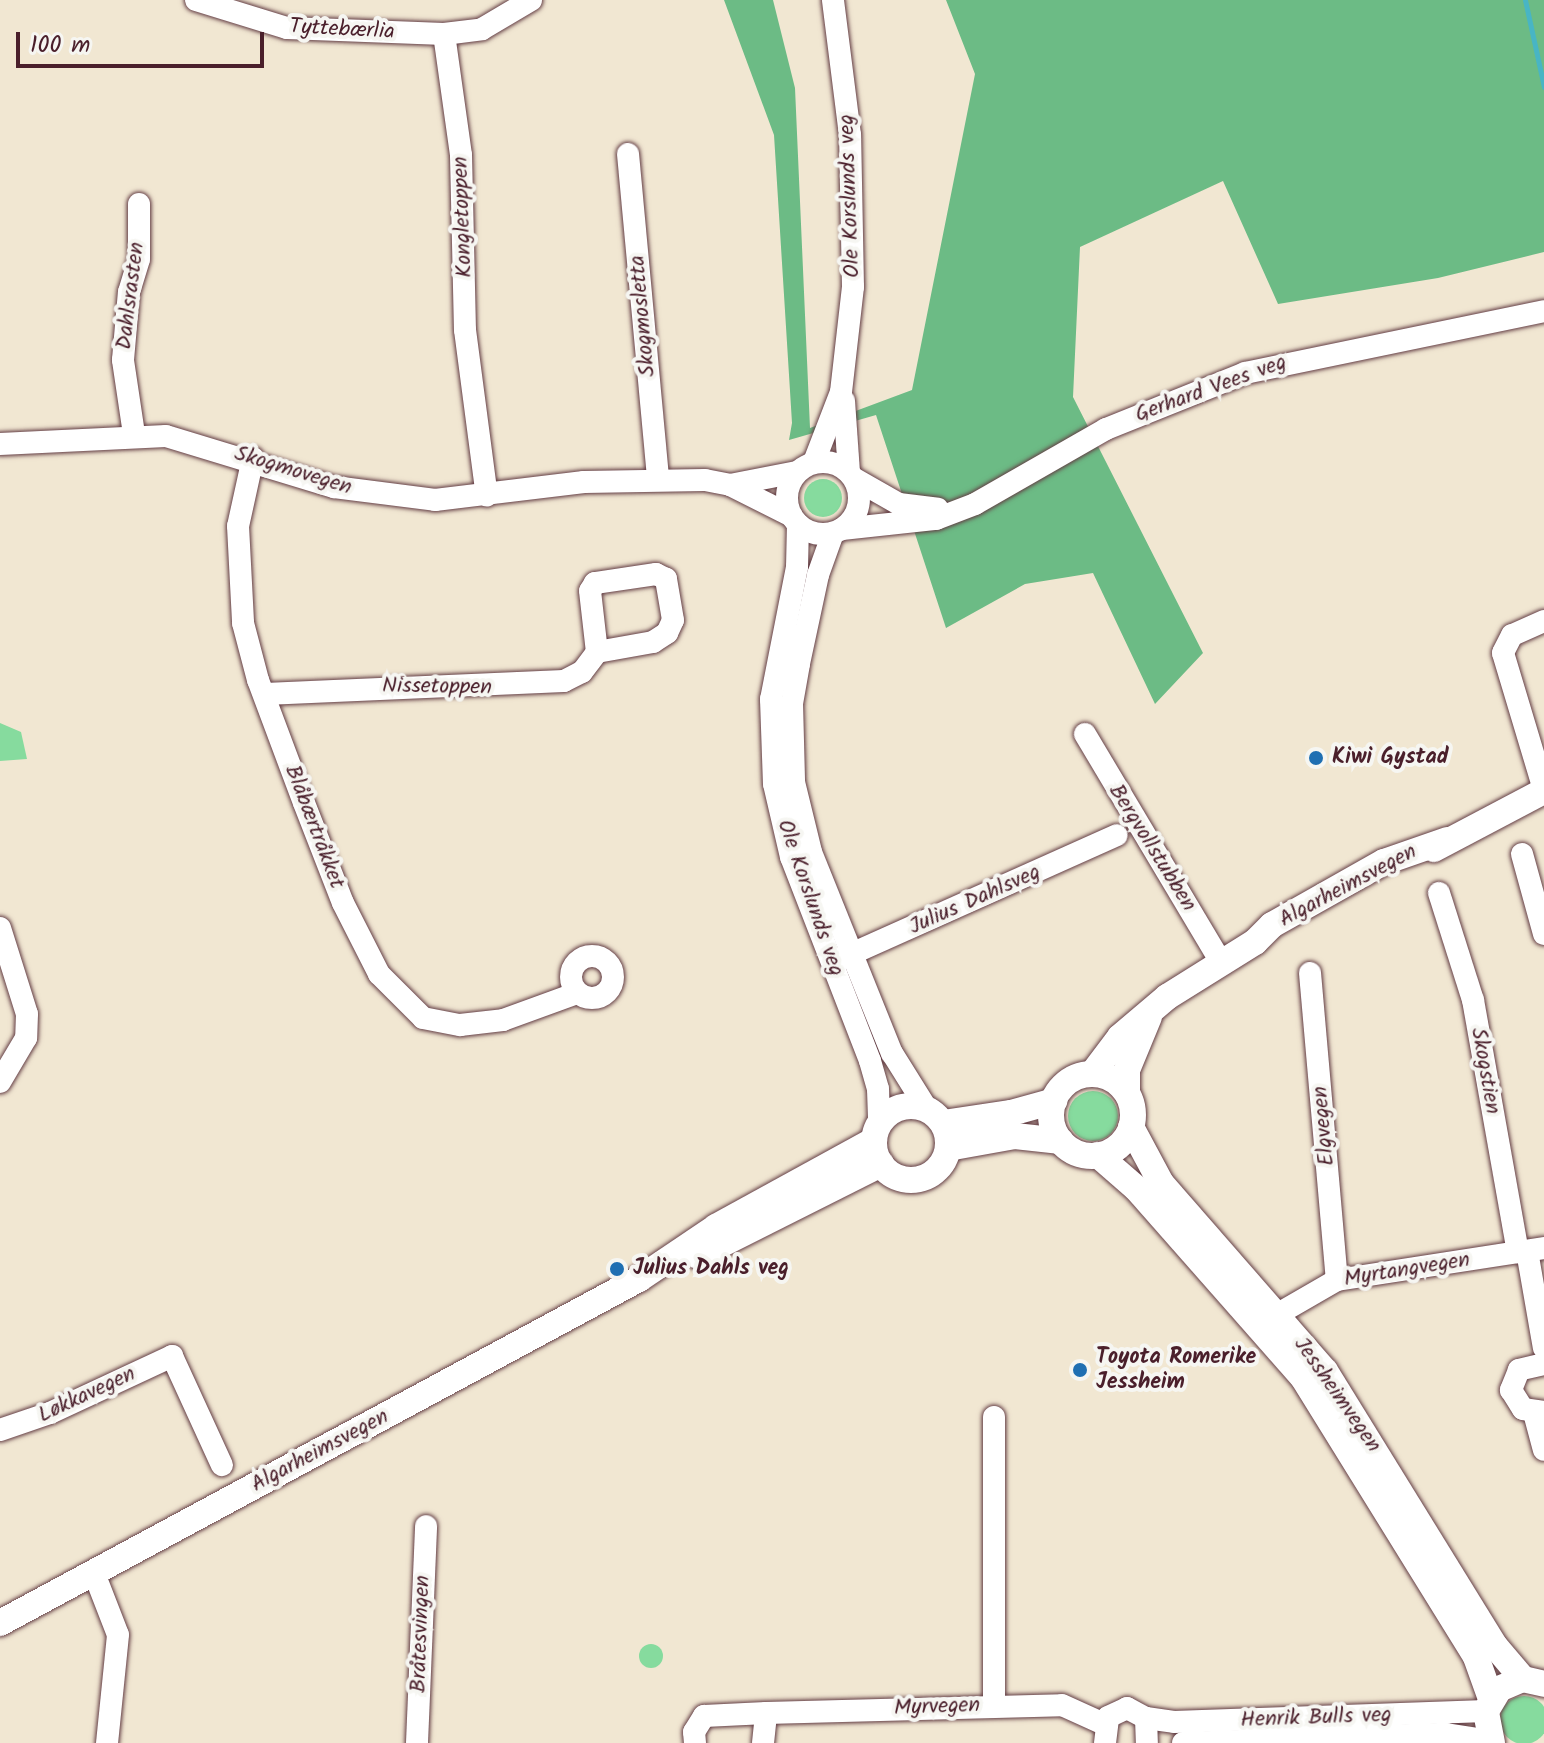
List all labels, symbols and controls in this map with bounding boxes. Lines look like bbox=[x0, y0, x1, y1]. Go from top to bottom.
street label: Tyttebærlia bbox=[289, 14, 395, 46]
scale bar bbox=[20, 16, 268, 66]
text: 100 m bbox=[30, 26, 90, 65]
street label: Ole Korslunds veg bbox=[834, 114, 866, 278]
street label: Kongletoppen bbox=[448, 156, 478, 278]
street label: Dahlsrasten bbox=[111, 241, 151, 351]
street label: Skogmosletta bbox=[625, 254, 661, 378]
street label: Gerhard Vees veg bbox=[1132, 349, 1290, 429]
street label: Skogmovegen bbox=[231, 441, 355, 501]
street label: Nissetoppen bbox=[382, 673, 492, 701]
place label: Kiwi Gystad bbox=[1332, 745, 1449, 771]
marker: Kiwi Gystad bbox=[1307, 749, 1325, 767]
street label: Blåbærtråkket bbox=[278, 761, 350, 893]
street label: Bergvollstubben bbox=[1102, 780, 1202, 916]
street label: Ole Korslunds veg bbox=[771, 816, 849, 980]
street label: Algarheimsvegen bbox=[1275, 839, 1421, 933]
street label: Julius Dahlsveg bbox=[905, 859, 1045, 941]
street label: Skogstien bbox=[1464, 1026, 1506, 1116]
street label: Elgvegen bbox=[1307, 1085, 1341, 1167]
street label: Myrtangvegen bbox=[1342, 1247, 1472, 1293]
place label: Julius Dahls veg bbox=[633, 1256, 789, 1282]
marker: Julius Dahls veg bbox=[608, 1260, 626, 1278]
street label: Jessheimvegen bbox=[1288, 1332, 1386, 1458]
place label: Toyota Romerike Jessheim bbox=[1096, 1344, 1256, 1396]
street label: Løkkavegen bbox=[34, 1361, 140, 1429]
marker: Toyota Romerike Jessheim bbox=[1071, 1361, 1089, 1379]
street label: Algarheimsvegen bbox=[247, 1404, 393, 1498]
street label: Bråtesvingen bbox=[406, 1575, 436, 1693]
street label: Myrvegen bbox=[893, 1692, 981, 1722]
street label: Henrik Bulls veg bbox=[1240, 1702, 1392, 1734]

